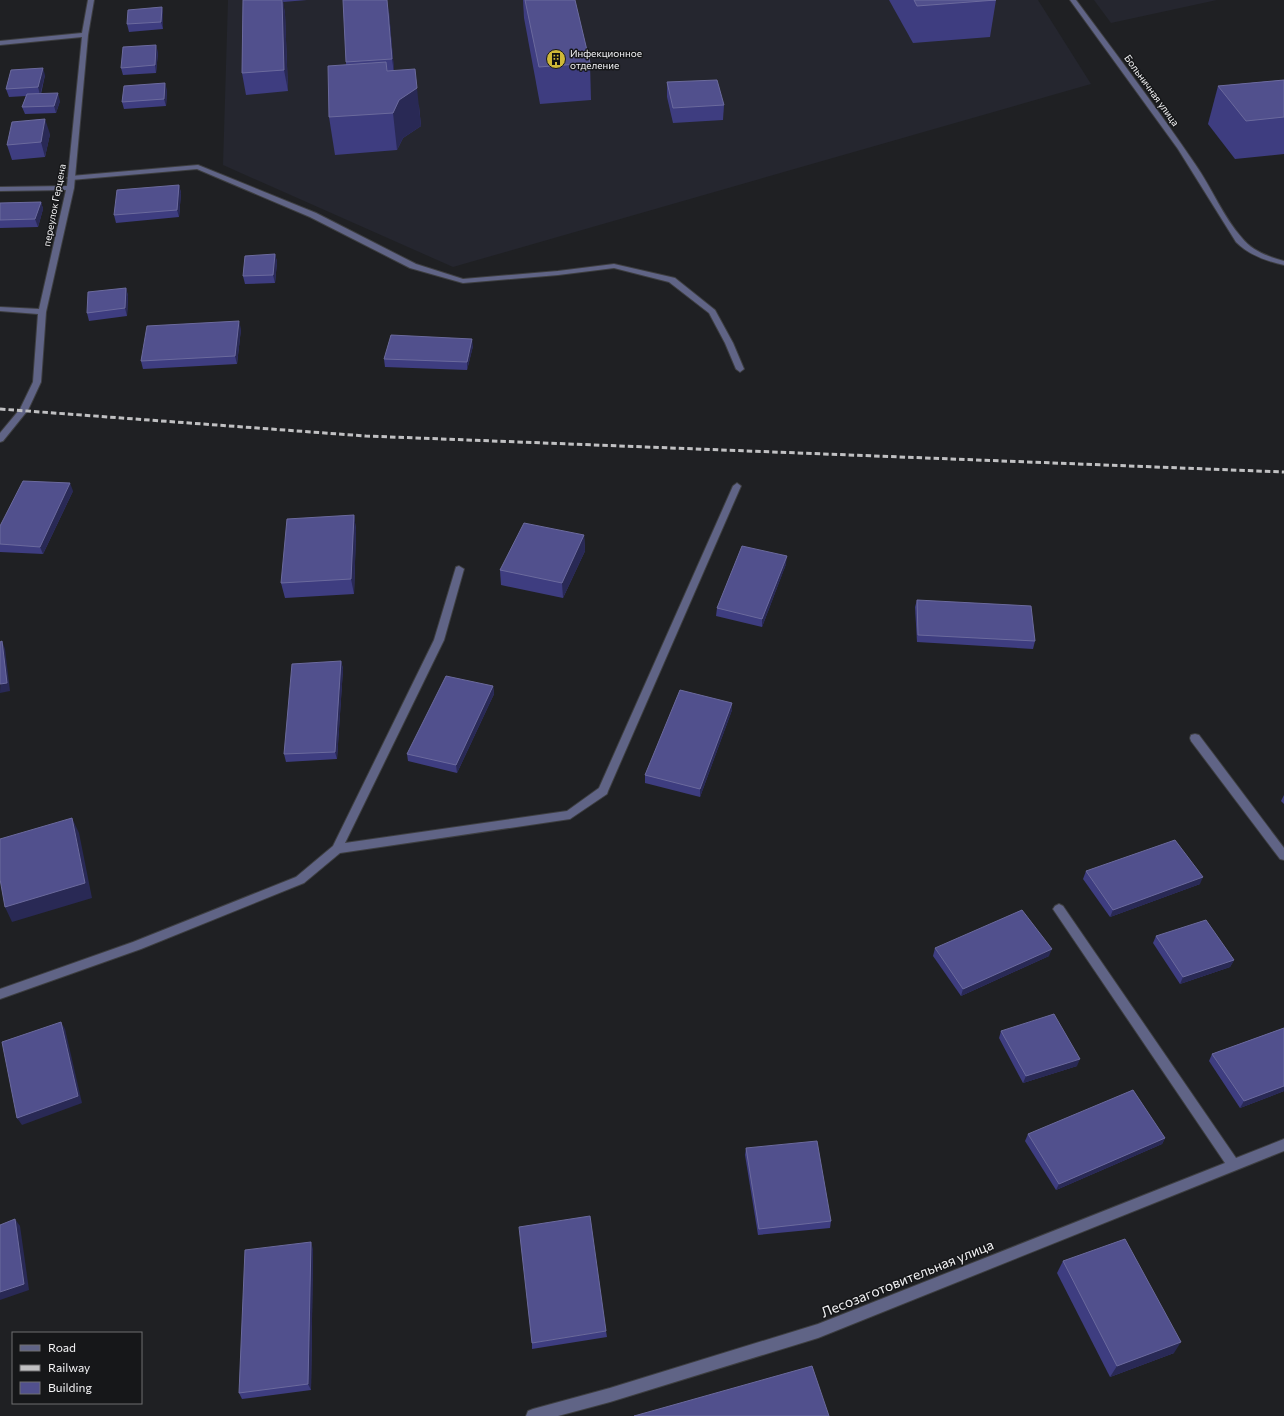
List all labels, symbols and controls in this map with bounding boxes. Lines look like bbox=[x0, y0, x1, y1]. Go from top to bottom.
place label: Инфекционное отделение bbox=[570, 47, 642, 71]
building icon: Инфекционное отделение bbox=[545, 48, 567, 70]
street label: Больничная улица bbox=[1122, 52, 1182, 128]
street label: переулок Герцена bbox=[40, 163, 68, 247]
street label: Лесозаготовительная улица bbox=[818, 1236, 996, 1320]
legend bbox=[12, 1332, 142, 1404]
text: Road bbox=[48, 1340, 76, 1354]
text: Railway bbox=[48, 1360, 90, 1374]
text: Building bbox=[48, 1380, 92, 1394]

